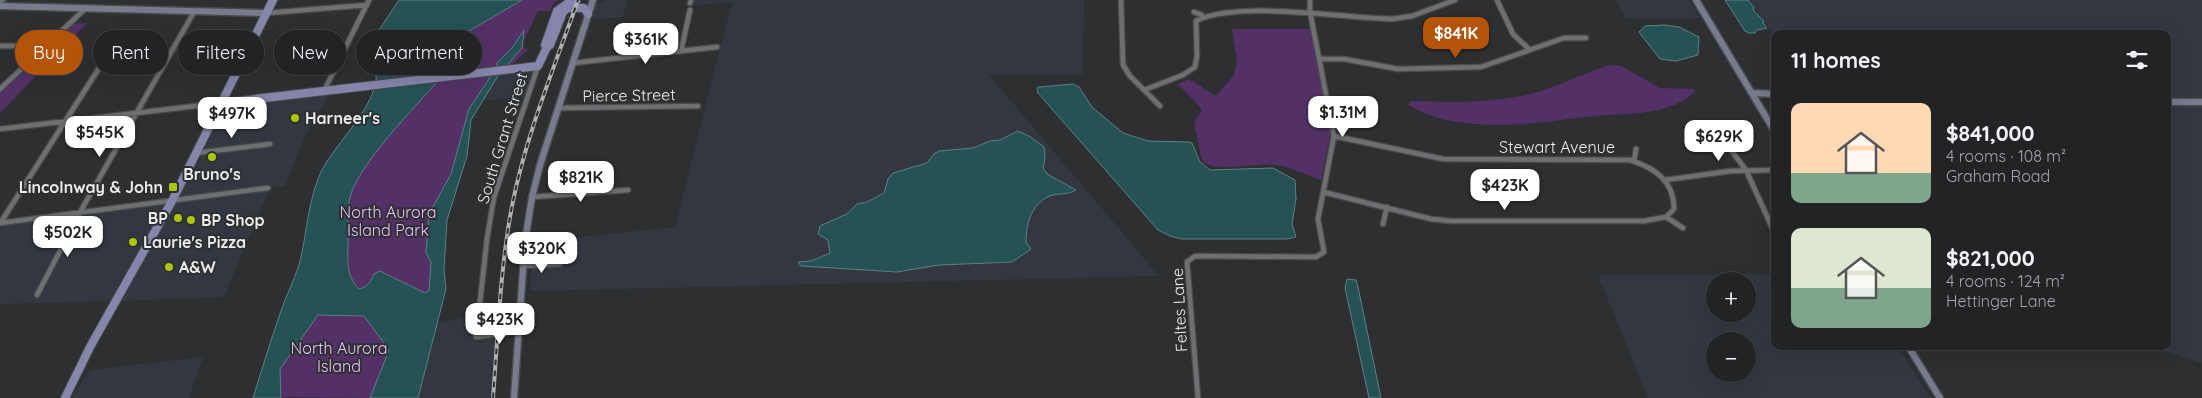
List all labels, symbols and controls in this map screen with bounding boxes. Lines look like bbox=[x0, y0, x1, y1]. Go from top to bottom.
pin: $841K bbox=[1421, 17, 1491, 59]
pin: $361K bbox=[611, 22, 681, 65]
text: $841K bbox=[1434, 23, 1478, 43]
text: $361K bbox=[624, 29, 668, 49]
chip: Buy bbox=[15, 30, 83, 75]
chip: Rent bbox=[93, 30, 168, 75]
chip: Filters bbox=[178, 30, 264, 75]
chip: New bbox=[274, 30, 346, 75]
chip: Apartment bbox=[356, 30, 482, 75]
icon: filters bbox=[2123, 46, 2151, 74]
text: 11 homes bbox=[1791, 47, 1881, 73]
street label: South Grant Street bbox=[473, 70, 531, 206]
street label: Pierce Street bbox=[582, 84, 676, 106]
pin: $497K bbox=[197, 96, 267, 139]
pin: $1.31M bbox=[1302, 96, 1384, 138]
text: $1.31M bbox=[1319, 102, 1367, 122]
text: $497K bbox=[209, 103, 255, 123]
place label: Harneer's bbox=[305, 108, 380, 128]
marker: Harneer's bbox=[289, 112, 301, 124]
pin: $545K bbox=[65, 116, 135, 158]
pin: $629K bbox=[1684, 120, 1754, 162]
text: $841,000 bbox=[1946, 120, 2034, 146]
text: $545K bbox=[76, 122, 124, 142]
icon: home bbox=[1831, 123, 1891, 183]
text: $629K bbox=[1695, 126, 1743, 146]
street label: Stewart Avenue bbox=[1499, 137, 1615, 157]
text: 4 rooms · 108 m² bbox=[1946, 146, 2066, 166]
marker: Bruno's bbox=[206, 151, 218, 163]
pin: $821K bbox=[546, 160, 616, 203]
place label: Bruno's bbox=[183, 164, 241, 184]
text: Graham Road bbox=[1946, 166, 2050, 186]
text: $821K bbox=[559, 167, 603, 187]
pin: $423K bbox=[1470, 168, 1540, 211]
text: $423K bbox=[1481, 175, 1529, 195]
place label: Lincolnway & John bbox=[19, 177, 163, 197]
marker: Lincolnway & John bbox=[167, 181, 179, 193]
park label: North Aurora Island Park bbox=[340, 202, 436, 240]
place label: BP bbox=[148, 208, 168, 228]
place label: BP Shop bbox=[201, 210, 265, 230]
marker: BP bbox=[172, 212, 184, 224]
marker: BP Shop bbox=[185, 214, 197, 226]
pin: $502K bbox=[33, 216, 103, 258]
text: $502K bbox=[44, 222, 92, 242]
place label: Laurie's Pizza bbox=[143, 232, 246, 252]
pin: $320K bbox=[507, 232, 577, 274]
marker: Laurie's Pizza bbox=[127, 236, 139, 248]
text: $320K bbox=[518, 238, 566, 258]
text: $821,000 bbox=[1946, 245, 2035, 271]
icon: home bbox=[1831, 248, 1891, 308]
place label: A&W bbox=[179, 257, 216, 277]
marker: A&W bbox=[163, 261, 175, 273]
street label: Feltes Lane bbox=[1167, 267, 1191, 353]
text: 4 rooms · 124 m² bbox=[1946, 271, 2065, 291]
map controls bbox=[1706, 272, 1756, 382]
button: + bbox=[1706, 272, 1756, 322]
text: Hettinger Lane bbox=[1946, 291, 2056, 311]
pin: $423K bbox=[465, 302, 535, 345]
text: $423K bbox=[476, 309, 524, 329]
button: − bbox=[1706, 332, 1756, 382]
park label: North Aurora Island bbox=[291, 338, 387, 376]

